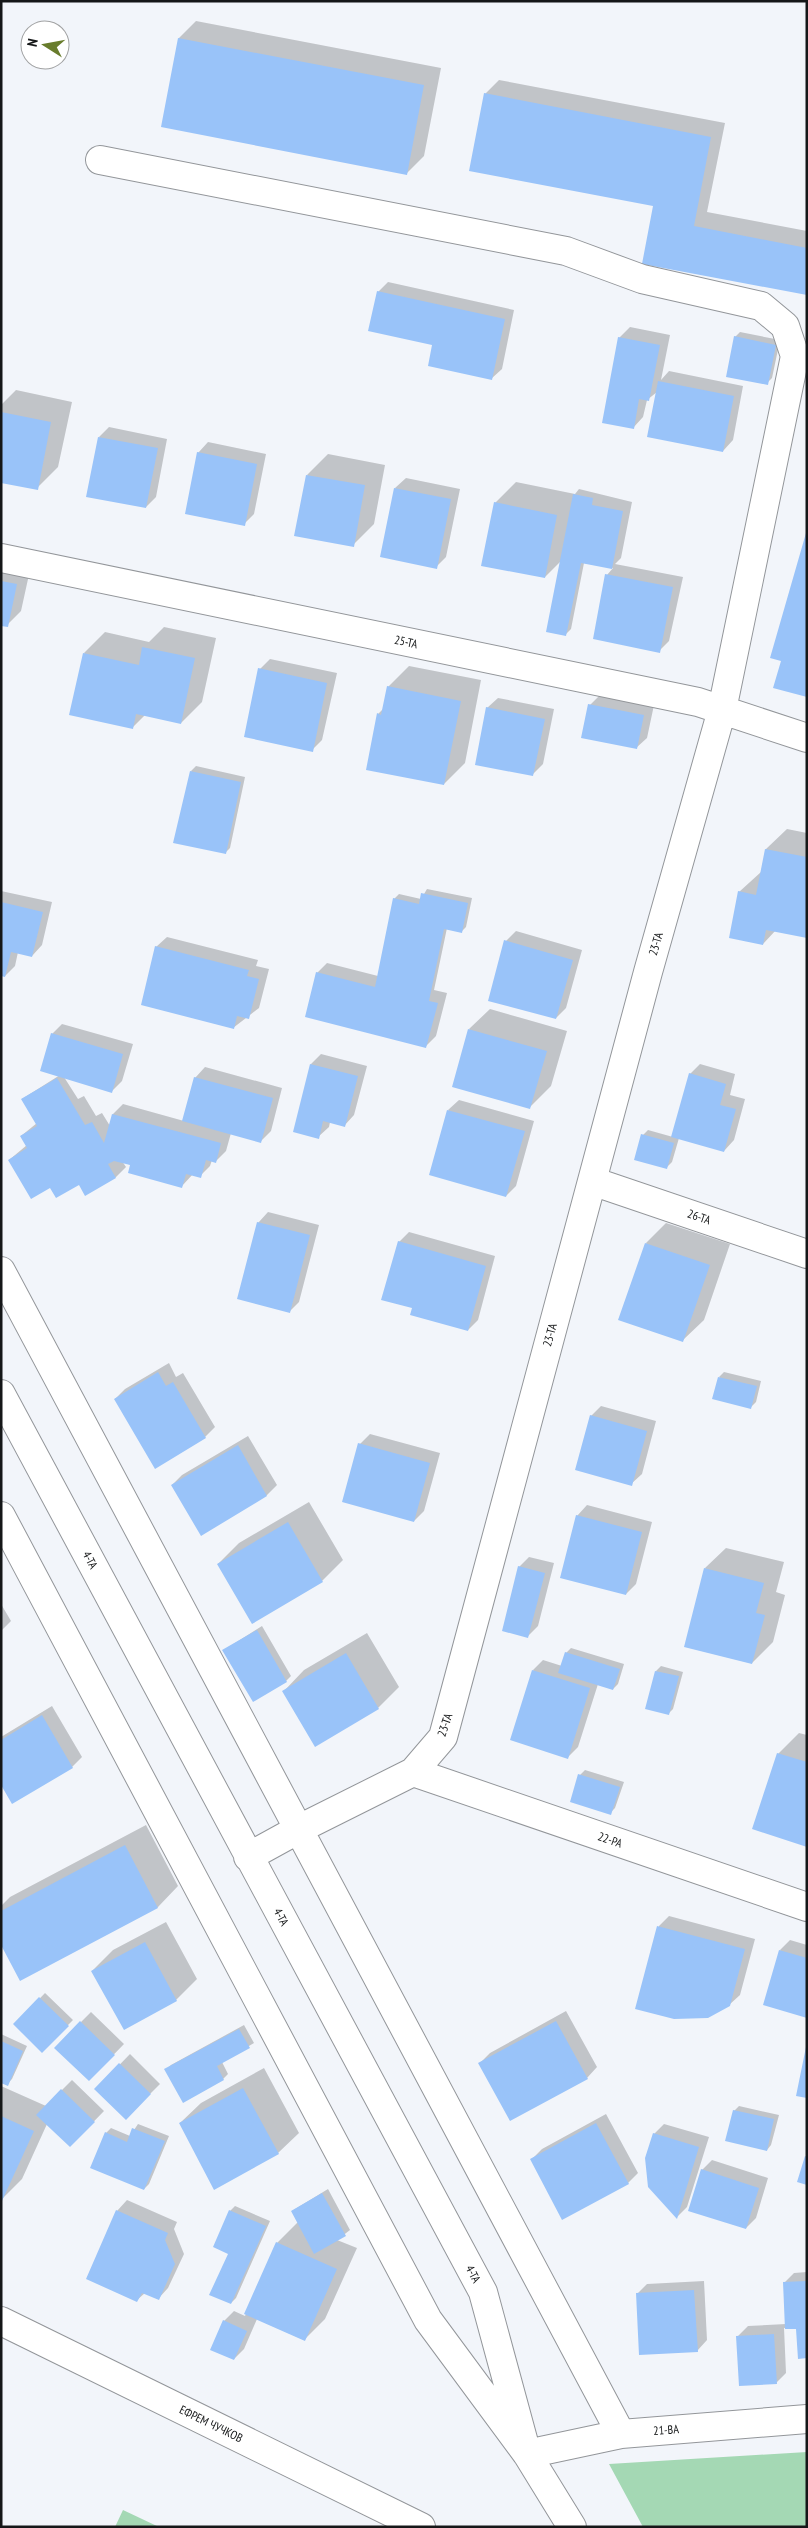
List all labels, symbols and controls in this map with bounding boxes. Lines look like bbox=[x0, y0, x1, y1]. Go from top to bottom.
north arrow bbox=[20, 20, 70, 70]
text: N bbox=[23, 37, 42, 48]
street label: 25-ТА bbox=[393, 632, 419, 651]
street label: 23-ТА bbox=[645, 930, 666, 957]
street label: 26-ТА bbox=[686, 1206, 713, 1228]
street label: 23-ТА bbox=[539, 1321, 560, 1348]
street label: 4-ТА bbox=[80, 1548, 101, 1572]
street label: 23-ТА bbox=[434, 1711, 456, 1738]
street label: 22-РА bbox=[596, 1828, 625, 1851]
street label: 4-ТА bbox=[271, 1905, 292, 1929]
street label: 4-ТА bbox=[463, 2262, 484, 2286]
street label: ЕФРЕМ ЧУЧКОВ bbox=[177, 2402, 246, 2445]
street label: 21-ВА bbox=[653, 2421, 680, 2438]

